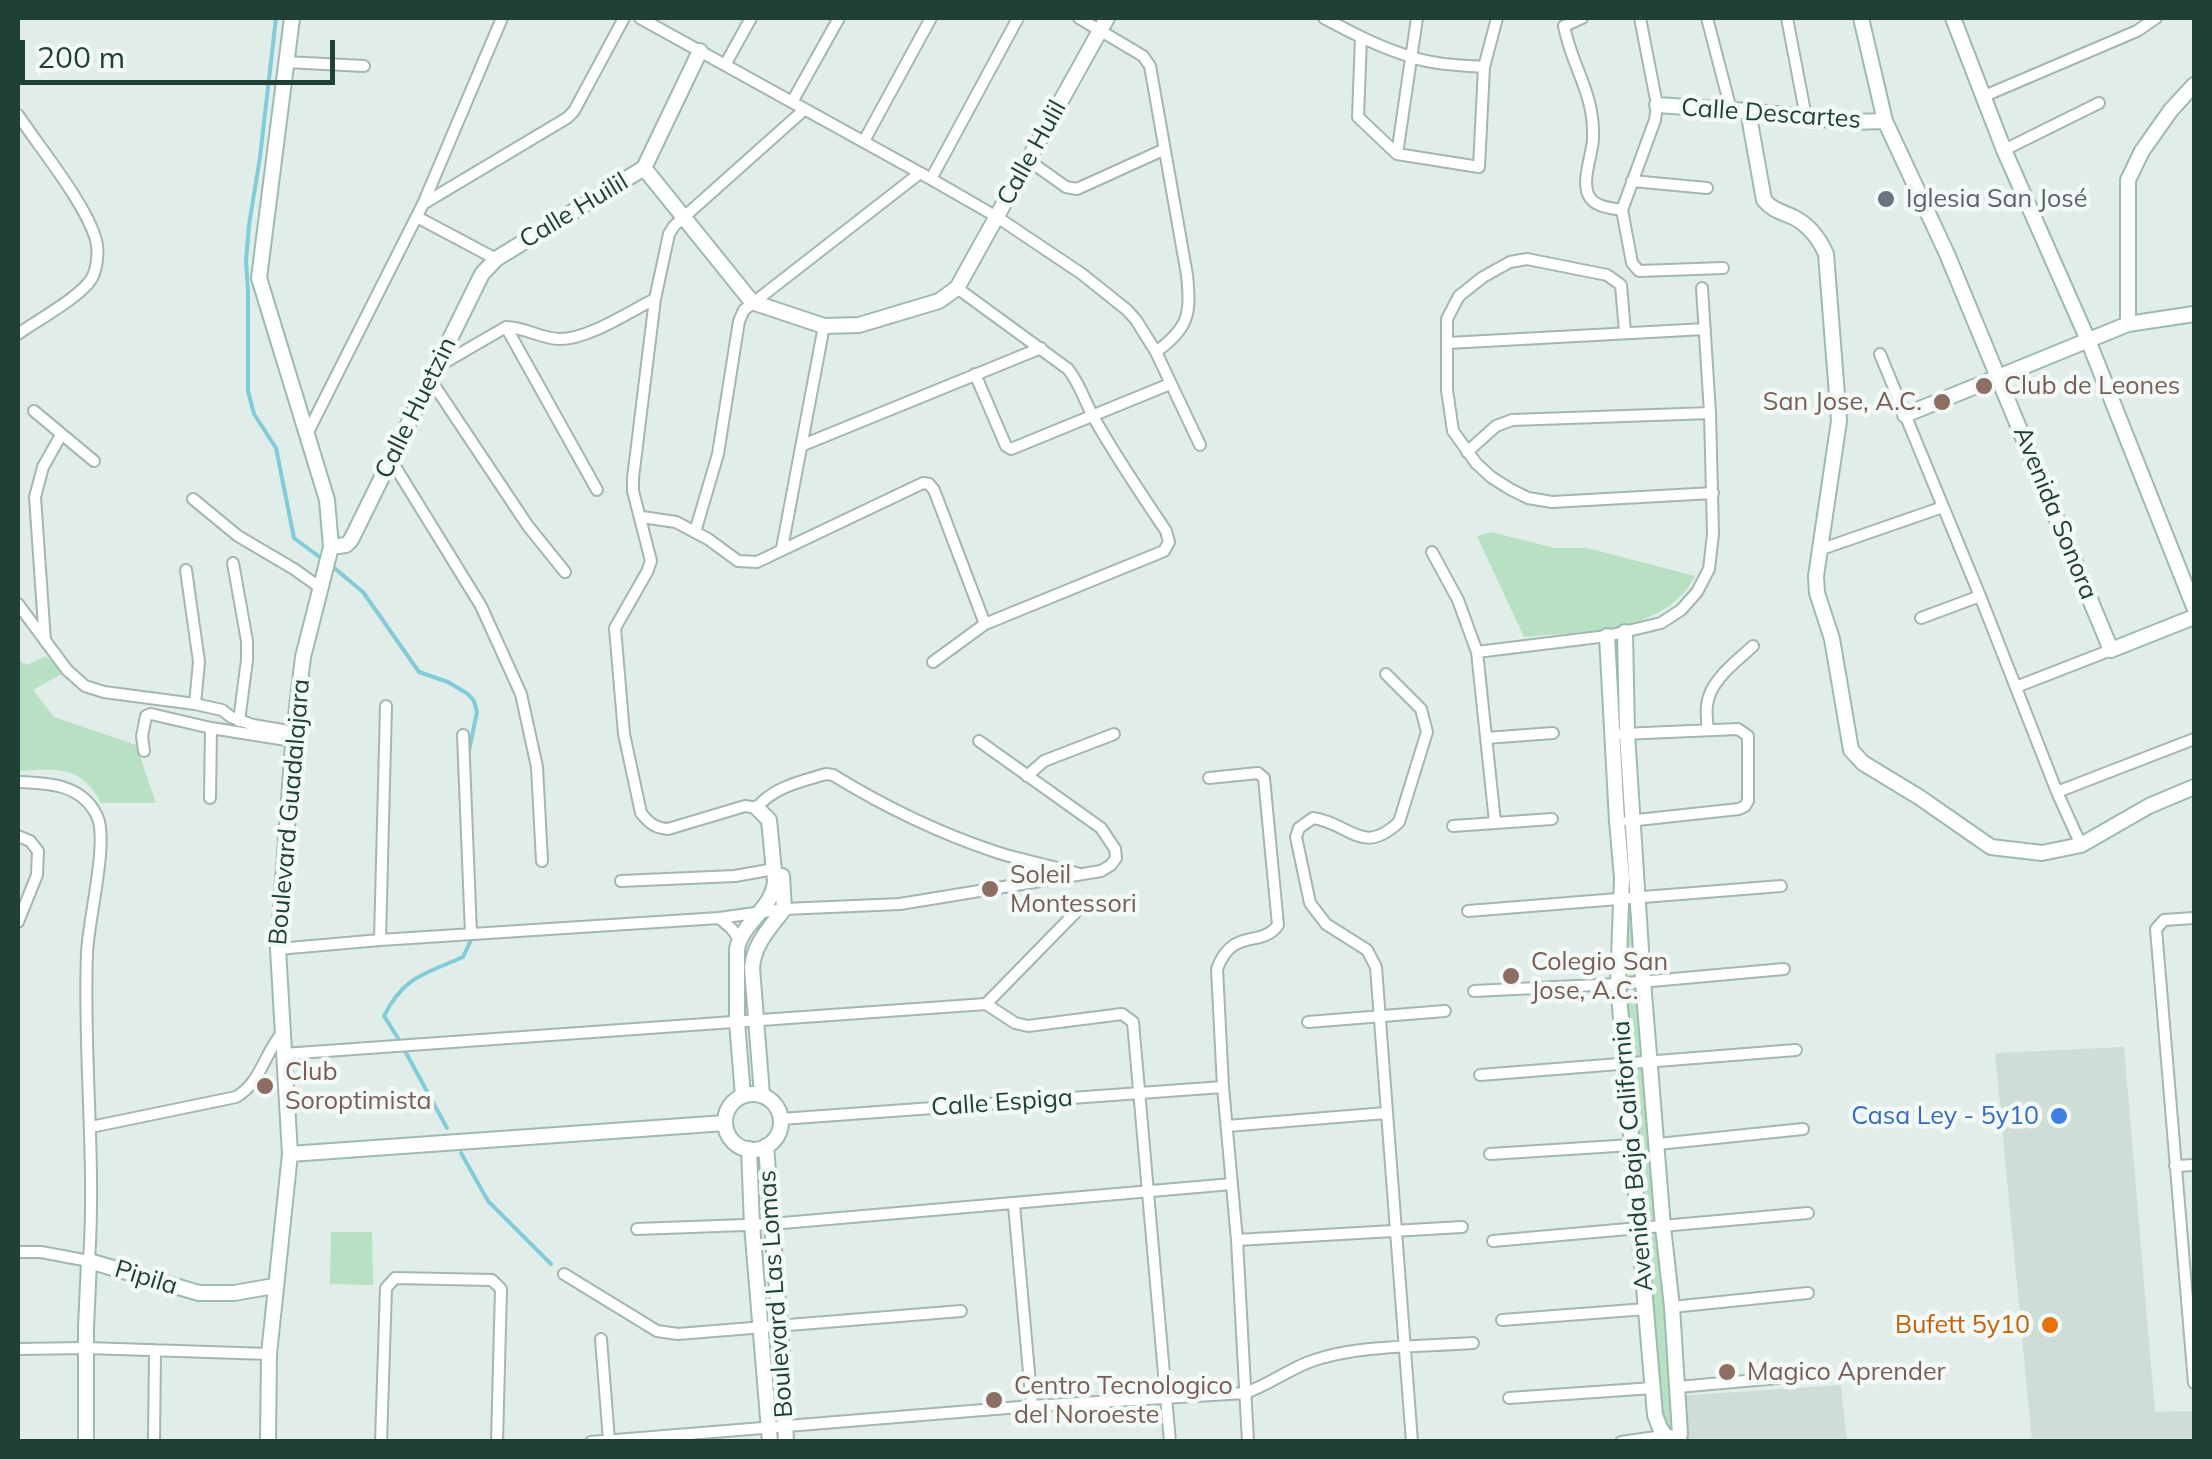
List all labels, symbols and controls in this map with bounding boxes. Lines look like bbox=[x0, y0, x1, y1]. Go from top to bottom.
scale bar bbox=[25, 20, 340, 82]
text: 200 m bbox=[37, 38, 125, 76]
street label: Calle Descartes bbox=[1680, 93, 1862, 135]
street label: Calle Hulil bbox=[991, 95, 1073, 211]
street label: Calle Huilil bbox=[514, 167, 634, 255]
place label: Iglesia San José bbox=[1906, 184, 2087, 214]
marker: Iglesia San José bbox=[1875, 188, 1897, 210]
street label: Calle Huetzin bbox=[369, 333, 463, 483]
place label: Club de Leones bbox=[2004, 371, 2180, 401]
marker: Club de Leones bbox=[1973, 375, 1995, 397]
place label: San Jose, A.C. bbox=[1763, 387, 1922, 417]
marker: San Jose, A.C. bbox=[1931, 391, 1953, 413]
street label: Avenida Sonora bbox=[2007, 422, 2103, 604]
street label: Boulevard Guadalajara bbox=[263, 678, 317, 946]
place label: Soleil Montessori bbox=[1010, 860, 1137, 919]
marker: Soleil Montessori bbox=[979, 878, 1001, 900]
place label: Colegio San Jose, A.C. bbox=[1531, 947, 1668, 1006]
marker: Colegio San Jose, A.C. bbox=[1500, 965, 1522, 987]
street label: Avenida Baja California bbox=[1606, 1019, 1660, 1293]
place label: Club Soroptimista bbox=[285, 1057, 432, 1116]
marker: Club Soroptimista bbox=[254, 1075, 276, 1097]
street label: Calle Espiga bbox=[930, 1083, 1074, 1123]
place label: Casa Ley - 5y10 bbox=[1851, 1101, 2039, 1131]
marker: Casa Ley - 5y10 bbox=[2048, 1105, 2070, 1127]
street label: Boulevard Las Lomas bbox=[752, 1169, 800, 1419]
street label: Pipila bbox=[111, 1254, 181, 1302]
place label: Bufett 5y10 bbox=[1895, 1310, 2030, 1340]
marker: Bufett 5y10 bbox=[2039, 1314, 2061, 1336]
place label: Magico Aprender bbox=[1747, 1357, 1946, 1387]
marker: Magico Aprender bbox=[1716, 1361, 1738, 1383]
place label: Centro Tecnologico del Noroeste bbox=[1014, 1371, 1233, 1430]
marker: Centro Tecnologico del Noroeste bbox=[983, 1389, 1005, 1411]

